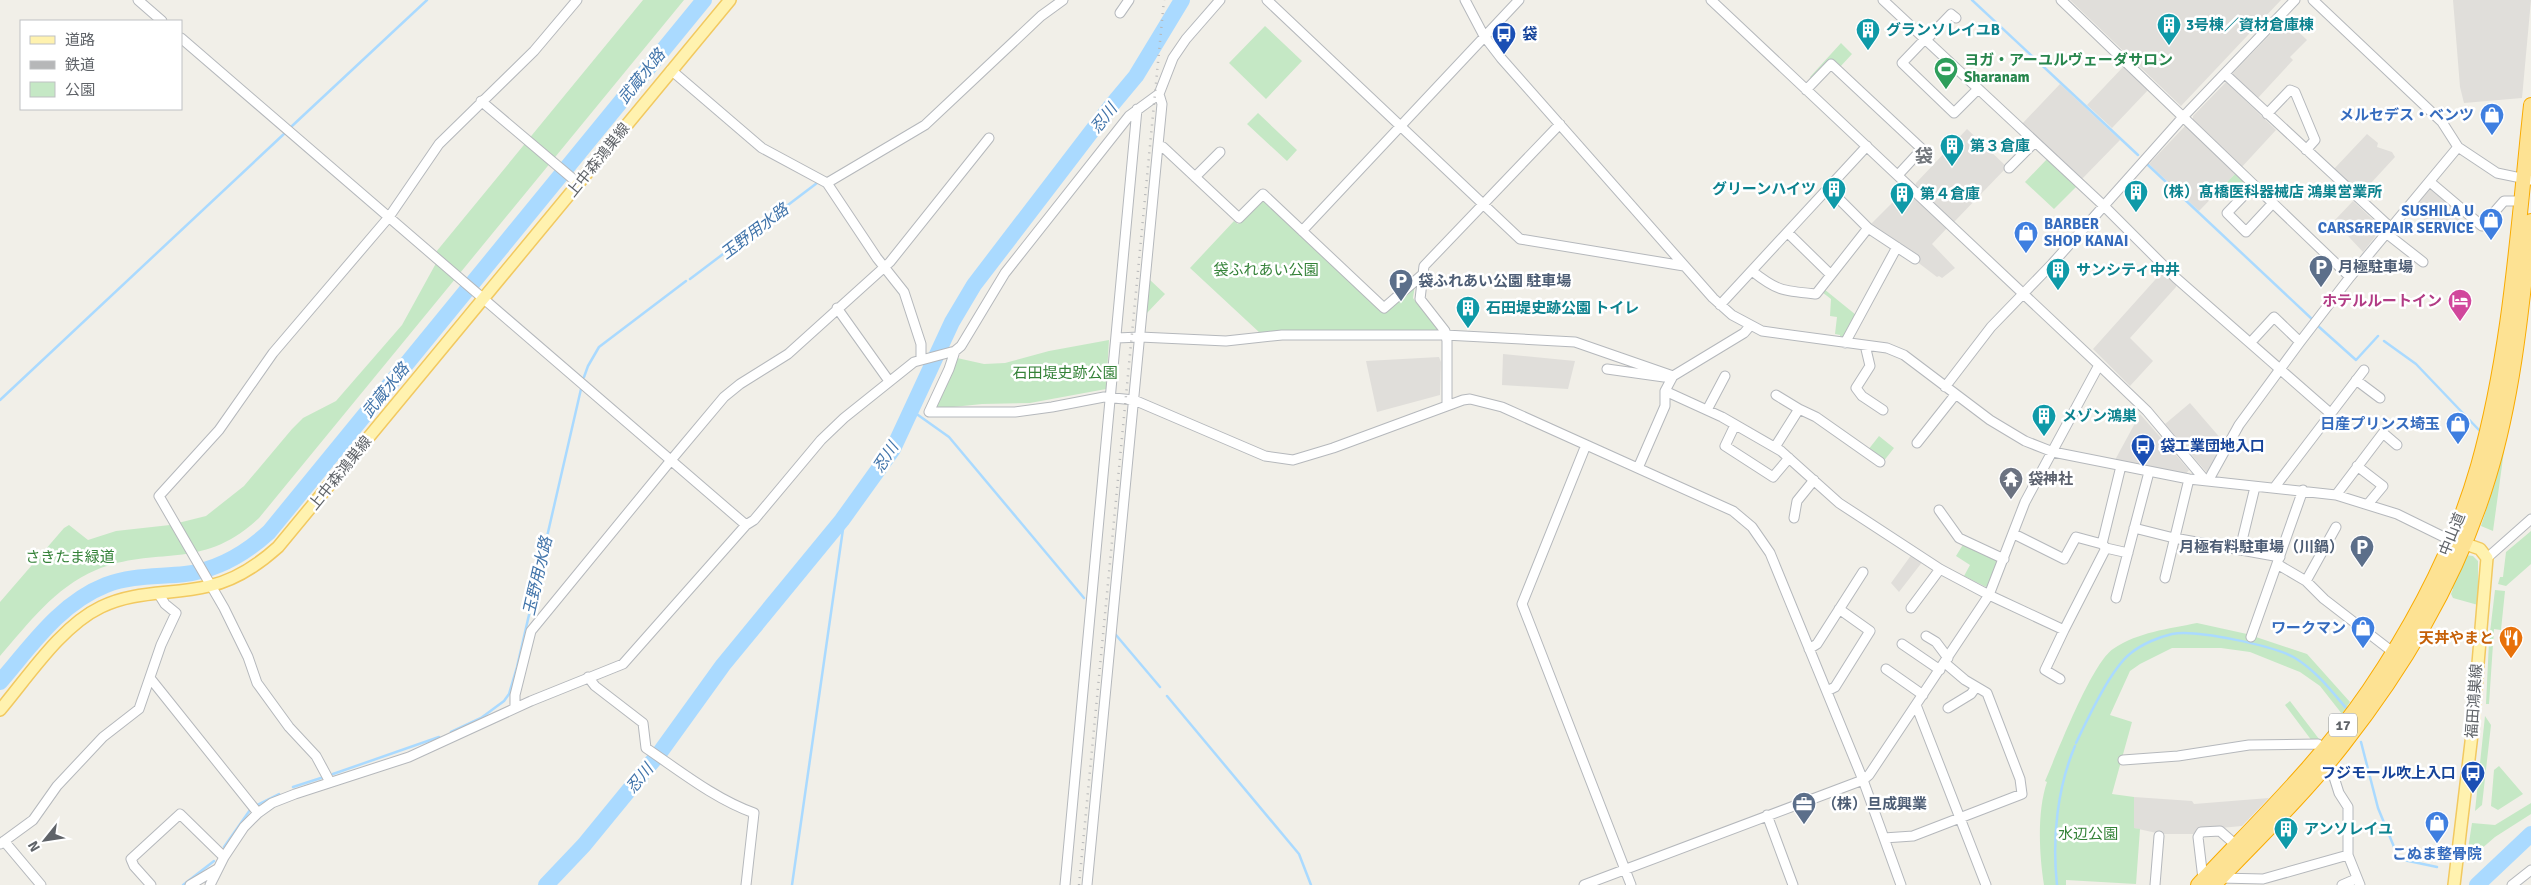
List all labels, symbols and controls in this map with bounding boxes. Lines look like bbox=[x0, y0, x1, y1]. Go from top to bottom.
building icon: 3号棟／資材倉庫棟 bbox=[2156, 12, 2182, 46]
place label: 3号棟／資材倉庫棟 bbox=[2186, 16, 2314, 34]
building icon: グランソレイユB bbox=[1855, 17, 1881, 51]
legend bbox=[20, 20, 182, 110]
bus stop icon: 袋 bbox=[1491, 21, 1517, 55]
place label: グランソレイユB bbox=[1886, 21, 2000, 39]
place label: 袋 bbox=[1522, 25, 1537, 43]
text: 道路 bbox=[65, 31, 95, 49]
water label: 武蔵水路 bbox=[614, 44, 671, 108]
place label: ヨガ・アーユルヴェーダサロン Sharanam bbox=[1964, 51, 2173, 86]
text: 鉄道 bbox=[65, 56, 95, 74]
sports icon: ヨガ・アーユルヴェーダサロン Sharanam bbox=[1933, 56, 1959, 90]
text: 公園 bbox=[65, 81, 95, 99]
water label: 忍川 bbox=[1086, 98, 1123, 137]
shop icon: メルセデス・ベンツ bbox=[2479, 102, 2505, 136]
place label: メルセデス・ベンツ bbox=[2339, 106, 2474, 124]
street label: 上中森鴻巣線 bbox=[563, 119, 633, 201]
building icon: 第３倉庫 bbox=[1939, 133, 1965, 167]
place label: 第３倉庫 bbox=[1970, 137, 2030, 155]
district label: 袋 bbox=[1915, 145, 1933, 167]
building icon: グリーンハイツ bbox=[1821, 176, 1847, 210]
building icon: （株）髙橋医科器械店 鴻巣営業所 bbox=[2123, 179, 2149, 213]
place label: グリーンハイツ bbox=[1712, 180, 1816, 198]
building icon: 第４倉庫 bbox=[1889, 181, 1915, 215]
place label: （株）髙橋医科器械店 鴻巣営業所 bbox=[2154, 183, 2382, 201]
place label: 第４倉庫 bbox=[1920, 185, 1980, 203]
water label: 玉野用水路 bbox=[717, 199, 794, 264]
place label: SUSHILA U CARS&REPAIR SERVICE bbox=[2318, 202, 2474, 237]
shop icon: SUSHILA U CARS&REPAIR SERVICE bbox=[2478, 207, 2504, 241]
place label: BARBER SHOP KANAI bbox=[2044, 215, 2128, 250]
shop icon: BARBER SHOP KANAI bbox=[2013, 220, 2039, 254]
parking icon: 月極駐車場 bbox=[2308, 254, 2334, 288]
building icon: サンシティ中井 bbox=[2045, 257, 2071, 291]
place label: 月極駐車場 bbox=[2338, 258, 2413, 276]
park label: 袋ふれあい公園 bbox=[1213, 261, 1319, 279]
place label: サンシティ中井 bbox=[2076, 261, 2180, 279]
parking icon: 袋ふれあい公園 駐車場 bbox=[1388, 268, 1414, 302]
place label: 袋ふれあい公園 駐車場 bbox=[1418, 272, 1571, 290]
hotel icon: ホテルルートイン bbox=[2447, 288, 2473, 322]
place label: ホテルルートイン bbox=[2322, 292, 2442, 310]
building icon: 石田堤史跡公園 トイレ bbox=[1455, 295, 1481, 329]
place label: 石田堤史跡公園 トイレ bbox=[1486, 299, 1639, 317]
water label: 武蔵水路 bbox=[358, 358, 415, 422]
park label: 石田堤史跡公園 bbox=[1012, 364, 1118, 382]
building icon: メゾン鴻巣 bbox=[2031, 403, 2057, 437]
place label: メゾン鴻巣 bbox=[2062, 407, 2137, 425]
shop icon: 日産プリンス埼玉 bbox=[2445, 411, 2471, 445]
place label: 日産プリンス埼玉 bbox=[2320, 415, 2440, 433]
street label: 上中森鴻巣線 bbox=[305, 432, 375, 514]
bus stop icon: 袋工業団地入口 bbox=[2130, 433, 2156, 467]
water label: 忍川 bbox=[869, 437, 904, 476]
place label: 袋工業団地入口 bbox=[2160, 437, 2265, 455]
temple icon: 袋神社 bbox=[1998, 466, 2024, 500]
place label: 袋神社 bbox=[2028, 470, 2073, 488]
street label: 中山道 bbox=[2435, 510, 2469, 558]
water label: 玉野用水路 bbox=[519, 533, 557, 617]
parking icon: 月極有料駐車場（川鍋） bbox=[2349, 534, 2375, 568]
place label: 月極有料駐車場（川鍋） bbox=[2179, 538, 2344, 556]
park label: さきたま緑道 bbox=[25, 548, 115, 566]
shop icon: ワークマン bbox=[2350, 615, 2376, 649]
place label: ワークマン bbox=[2271, 619, 2346, 637]
restaurant icon: 天丼やまと bbox=[2498, 625, 2524, 659]
place label: 天丼やまと bbox=[2419, 629, 2494, 647]
street label: 福田鴻巣線 bbox=[2462, 663, 2486, 739]
road number: 17 bbox=[2329, 714, 2357, 736]
water label: 忍川 bbox=[622, 758, 659, 797]
bus stop icon: フジモール吹上入口 bbox=[2460, 760, 2486, 794]
place label: フジモール吹上入口 bbox=[2321, 764, 2456, 782]
office icon: （株）旦成興業 bbox=[1791, 791, 1817, 825]
place label: （株）旦成興業 bbox=[1822, 795, 1927, 813]
shop icon: こぬま整骨院 bbox=[2424, 810, 2450, 844]
north arrow bbox=[20, 815, 70, 865]
building icon: アンソレイユ bbox=[2273, 816, 2299, 850]
place label: アンソレイユ bbox=[2304, 820, 2393, 838]
park label: 水辺公園 bbox=[2058, 825, 2118, 843]
text: N bbox=[24, 838, 44, 855]
place label: こぬま整骨院 bbox=[2392, 845, 2482, 863]

